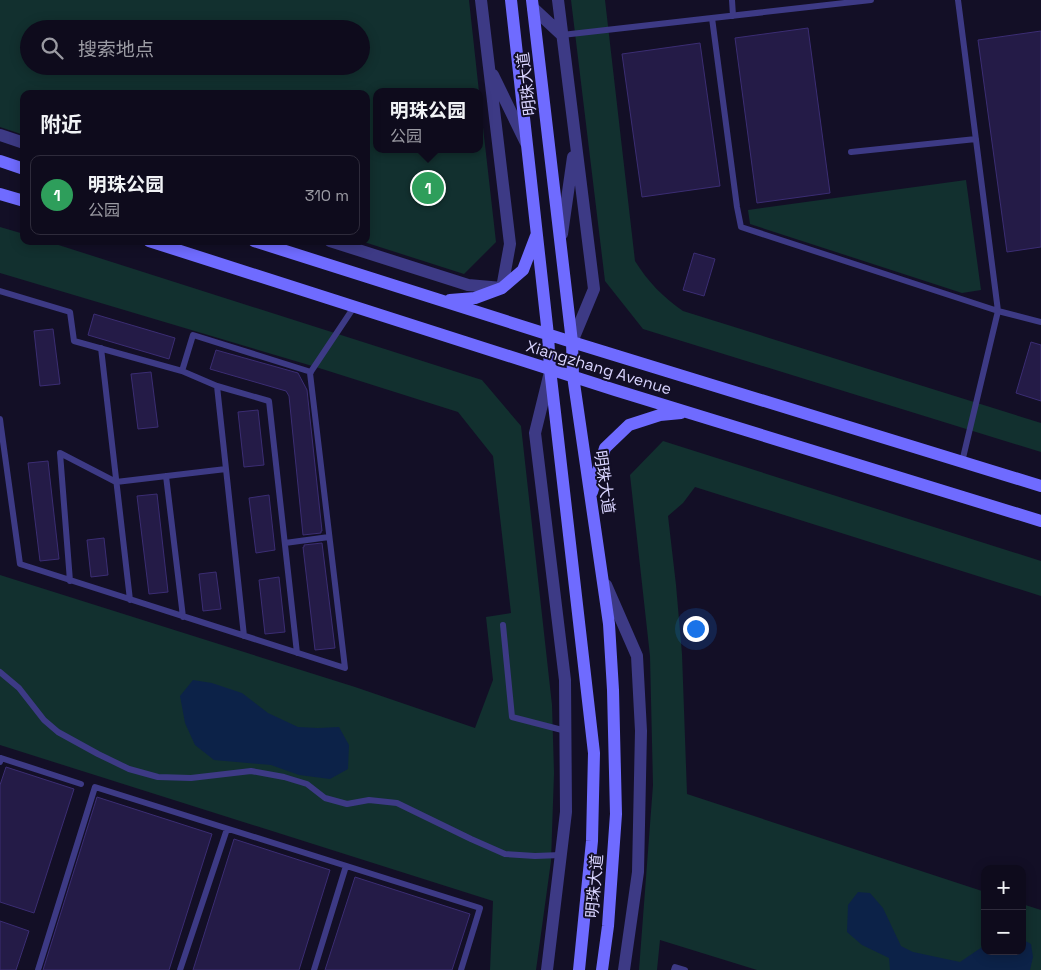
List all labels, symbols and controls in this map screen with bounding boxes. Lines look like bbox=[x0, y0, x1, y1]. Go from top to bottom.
search box bbox=[20, 20, 370, 75]
icon: search bbox=[38, 34, 66, 62]
text: 搜索地点 bbox=[78, 37, 154, 62]
street label: 明珠大道 bbox=[512, 51, 541, 117]
popup bbox=[373, 88, 483, 153]
text: 明珠公园 bbox=[390, 98, 466, 123]
text: 附近 bbox=[40, 111, 82, 138]
text: 公园 bbox=[390, 126, 422, 147]
pin: 1 bbox=[412, 169, 444, 207]
text: 明珠公园 bbox=[88, 172, 164, 197]
text: 1 bbox=[53, 185, 61, 206]
text: 310 m bbox=[305, 185, 349, 206]
text: 公园 bbox=[88, 200, 120, 221]
street label: Xiangzhang Avenue bbox=[523, 335, 674, 400]
street label: 明珠大道 bbox=[590, 449, 619, 515]
your location bbox=[683, 616, 709, 642]
street label: 明珠大道 bbox=[581, 853, 608, 919]
map controls bbox=[981, 865, 1026, 955]
button: + bbox=[981, 865, 1026, 910]
button: − bbox=[981, 910, 1026, 955]

